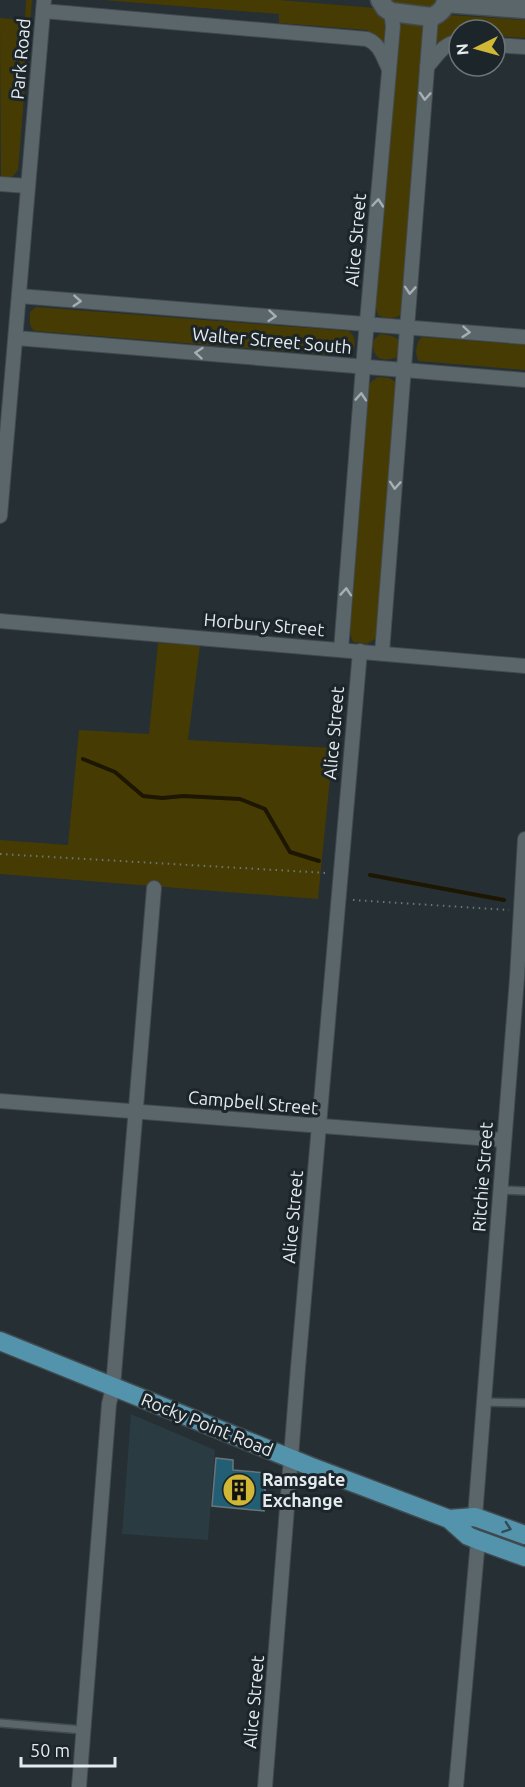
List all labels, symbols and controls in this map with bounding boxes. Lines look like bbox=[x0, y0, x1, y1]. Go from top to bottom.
street label: Park Road bbox=[6, 18, 34, 100]
north arrow bbox=[447, 18, 507, 78]
text: N bbox=[453, 43, 472, 56]
one-way arrow bbox=[419, 91, 432, 101]
street label: Alice Street bbox=[341, 193, 369, 287]
one-way arrow bbox=[371, 198, 384, 207]
one-way arrow bbox=[403, 286, 416, 295]
one-way arrow bbox=[73, 294, 82, 307]
one-way arrow bbox=[267, 309, 276, 322]
street label: Walter Street South bbox=[191, 323, 353, 357]
one-way arrow bbox=[462, 325, 471, 338]
one-way arrow bbox=[194, 347, 203, 360]
one-way arrow bbox=[354, 393, 367, 402]
one-way arrow bbox=[389, 480, 402, 489]
one-way arrow bbox=[339, 587, 352, 596]
street label: Horbury Street bbox=[203, 609, 325, 639]
street label: Alice Street bbox=[319, 686, 347, 780]
street label: Campbell Street bbox=[187, 1086, 319, 1118]
street label: Ritchie Street bbox=[468, 1121, 496, 1232]
street label: Alice Street bbox=[278, 1170, 306, 1264]
street label: Rocky Point Road bbox=[139, 1388, 276, 1460]
place label: Ramsgate Exchange bbox=[262, 1469, 345, 1510]
building icon: Ramsgate Exchange bbox=[221, 1472, 257, 1508]
one-way arrow bbox=[501, 1521, 512, 1534]
street label: Alice Street bbox=[239, 1655, 267, 1749]
scale bar bbox=[21, 1730, 116, 1768]
text: 50 m bbox=[30, 1740, 70, 1760]

